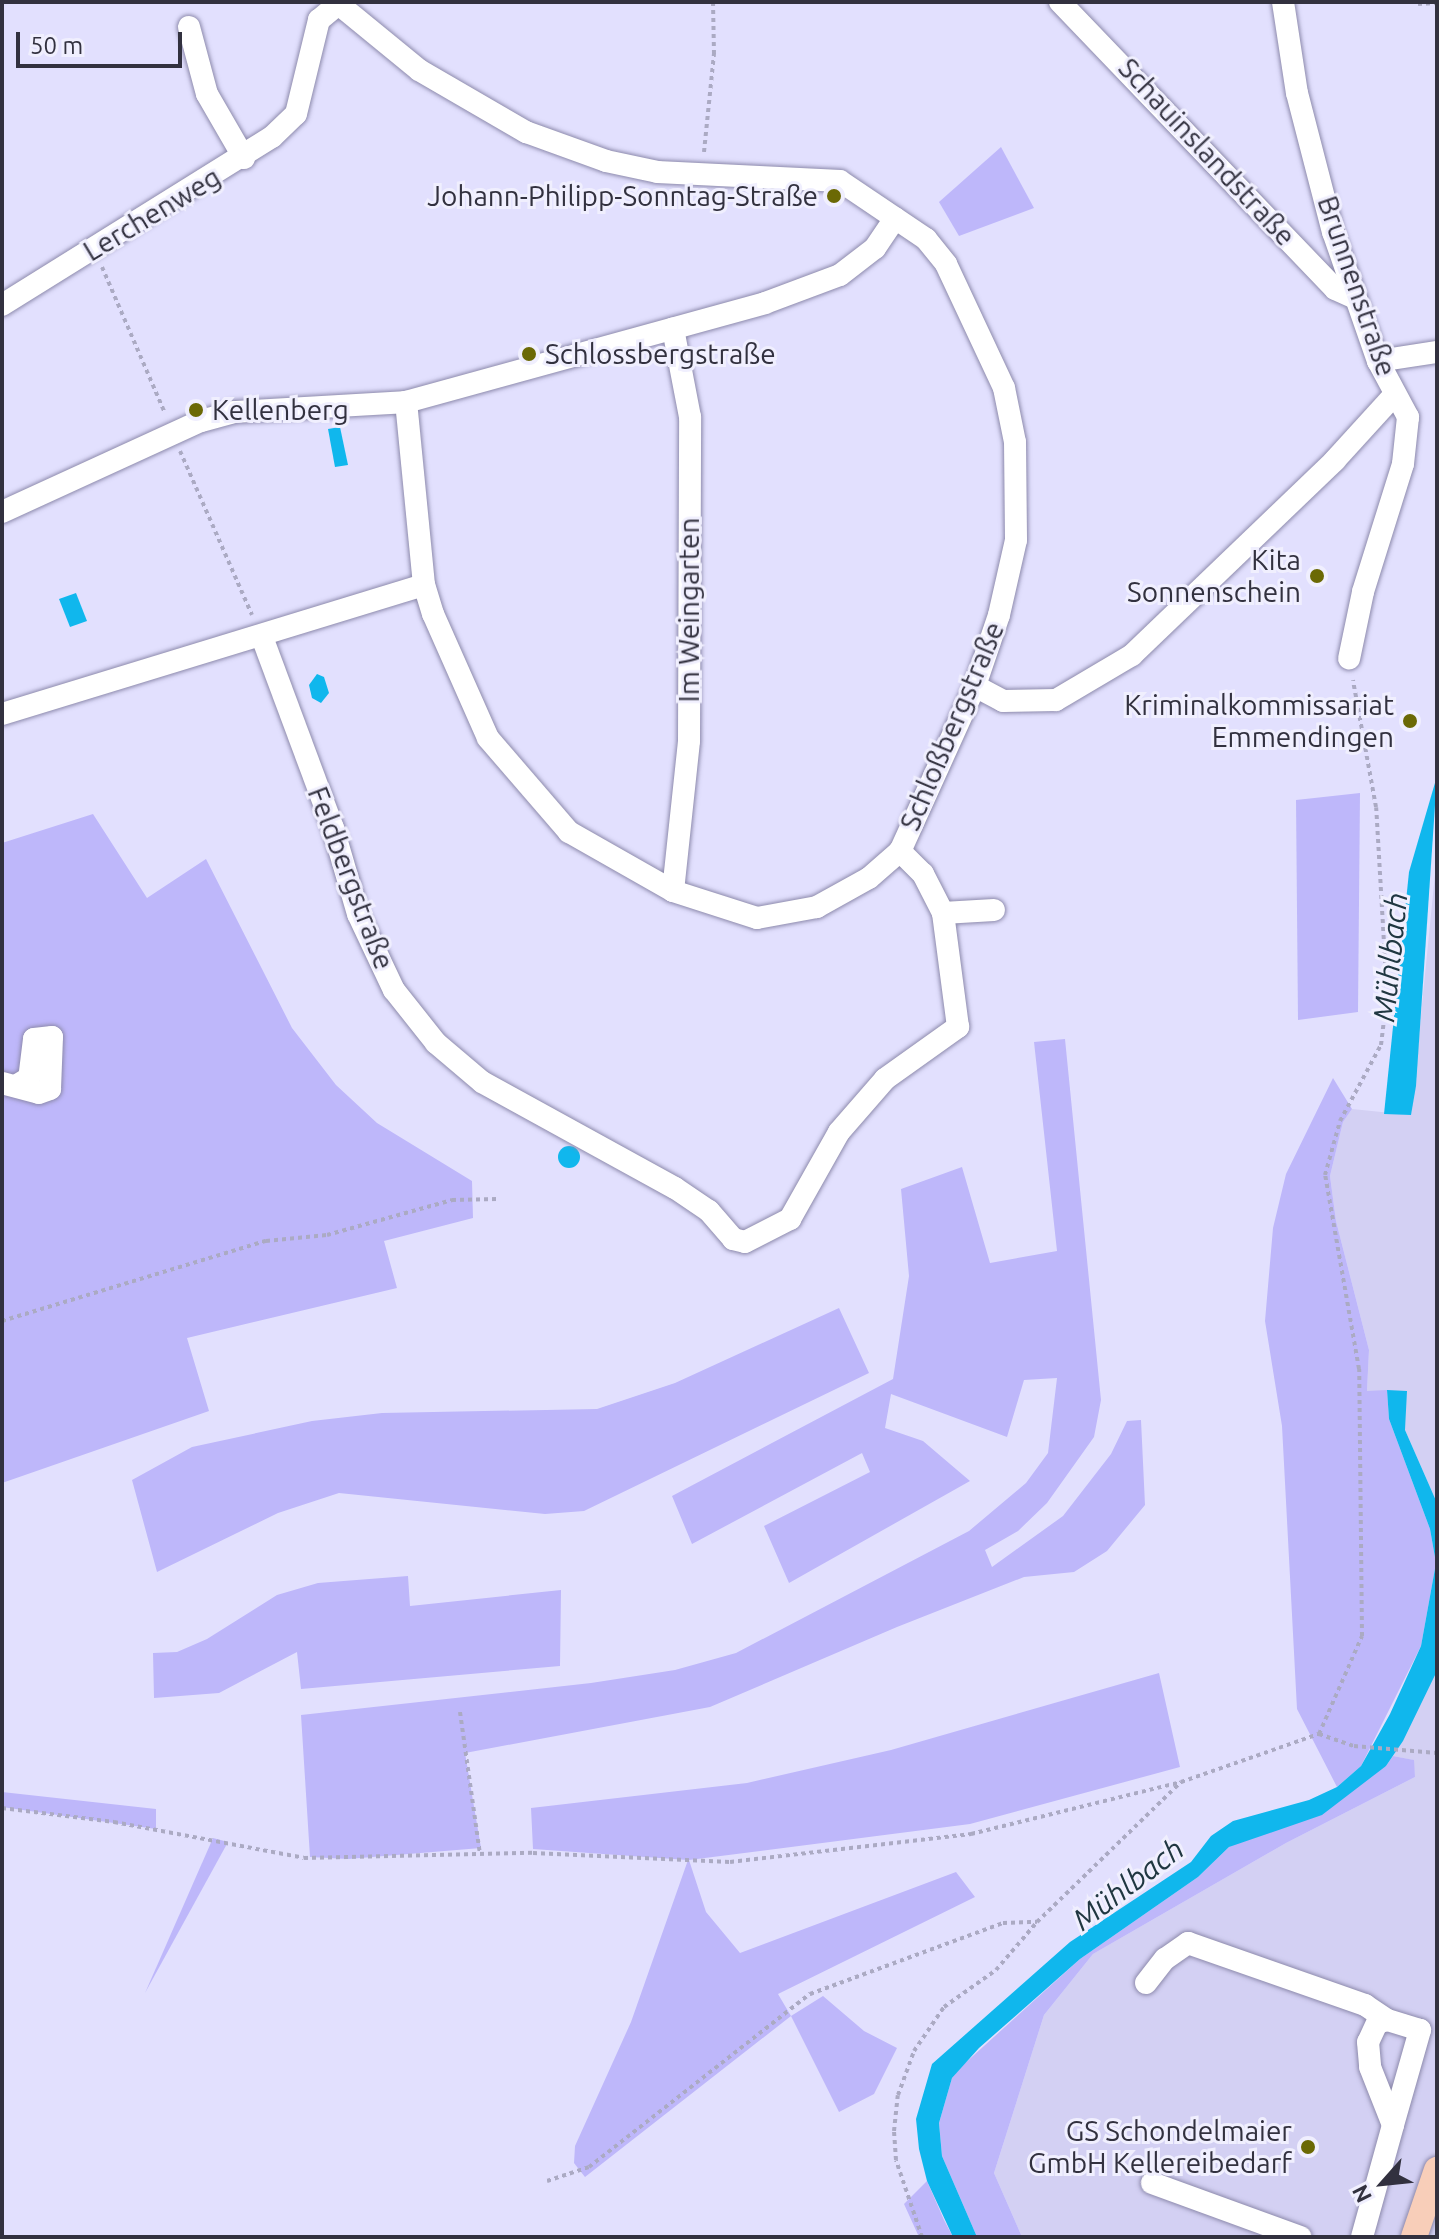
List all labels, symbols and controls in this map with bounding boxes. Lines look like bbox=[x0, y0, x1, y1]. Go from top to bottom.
scale bar bbox=[20, 16, 186, 66]
text: 50 m bbox=[30, 32, 83, 59]
street label: Schauinslandstraße bbox=[1112, 51, 1302, 253]
street label: Lerchenweg bbox=[77, 160, 227, 268]
place label: Johann-Philipp-Sonntag-Straße bbox=[427, 179, 818, 213]
marker: Johann-Philipp-Sonntag-Straße bbox=[825, 187, 843, 205]
street label: Brunnenstraße bbox=[1310, 192, 1404, 380]
place label: Schlossbergstraße bbox=[545, 337, 776, 371]
marker: Schlossbergstraße bbox=[520, 345, 538, 363]
place label: Kellenberg bbox=[212, 393, 349, 427]
marker: Kellenberg bbox=[187, 401, 205, 419]
street label: Im Weingarten bbox=[672, 518, 706, 702]
place label: Kita Sonnenschein bbox=[1127, 543, 1301, 609]
marker: Kita Sonnenschein bbox=[1308, 567, 1326, 585]
street label: Schloßbergstraße bbox=[893, 617, 1011, 835]
place label: Kriminalkommissariat Emmendingen bbox=[1124, 688, 1394, 754]
marker: Kriminalkommissariat Emmendingen bbox=[1401, 712, 1419, 730]
street label: Feldbergstraße bbox=[301, 782, 401, 974]
water label: Mühlbach bbox=[1365, 891, 1415, 1023]
water label: Mühlbach bbox=[1065, 1831, 1191, 1937]
place label: GS Schondelmaier GmbH Kellereibedarf bbox=[1028, 2114, 1292, 2180]
marker: GS Schondelmaier GmbH Kellereibedarf bbox=[1299, 2138, 1317, 2156]
north arrow bbox=[1343, 2143, 1423, 2223]
text: N bbox=[1346, 2181, 1376, 2207]

